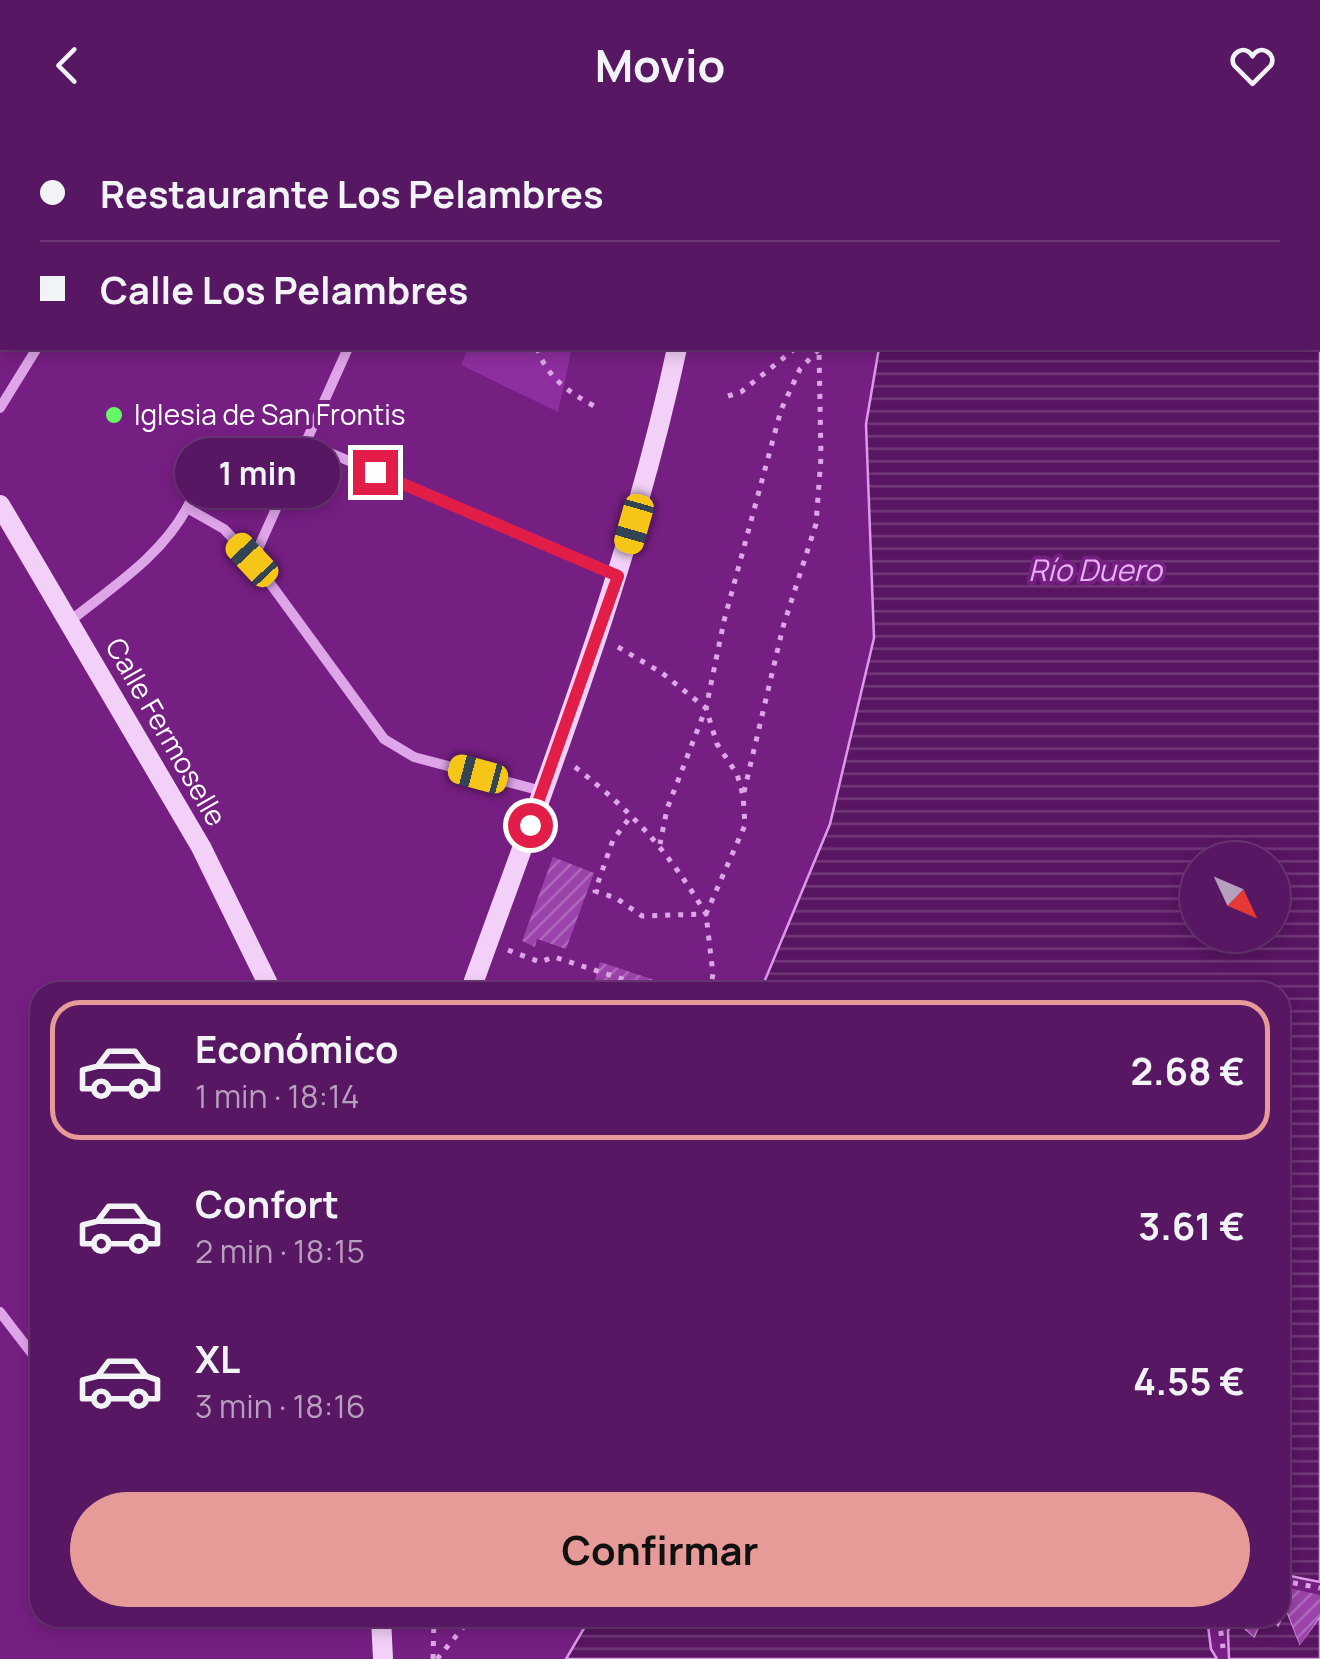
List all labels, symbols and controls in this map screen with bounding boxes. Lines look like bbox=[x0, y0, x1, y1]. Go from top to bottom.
text: Movio bbox=[595, 34, 725, 96]
icon: back bbox=[40, 38, 95, 93]
icon: heart bbox=[1225, 38, 1280, 93]
text: Restaurante Los Pelambres bbox=[100, 167, 604, 219]
text: Calle Los Pelambres bbox=[100, 263, 468, 315]
place label: Iglesia de San Frontis bbox=[134, 395, 406, 433]
marker: Iglesia de San Frontis bbox=[103, 404, 125, 426]
callout: 1 min bbox=[175, 437, 340, 507]
route end bbox=[353, 450, 398, 495]
text: 1 min bbox=[218, 451, 297, 495]
car bbox=[611, 491, 657, 557]
car bbox=[221, 528, 283, 592]
water label: Río Duero bbox=[1028, 549, 1164, 590]
street label: Calle Fermoselle bbox=[98, 630, 236, 833]
car bbox=[445, 752, 511, 796]
route start bbox=[508, 803, 553, 848]
north arrow bbox=[1180, 842, 1290, 952]
map controls bbox=[1180, 842, 1290, 952]
text: Económico bbox=[195, 1022, 399, 1074]
icon: car bbox=[75, 1025, 165, 1115]
text: 2.68 € bbox=[1130, 1044, 1245, 1096]
text: 1 min · 18:14 bbox=[195, 1074, 360, 1118]
text: Confort bbox=[195, 1177, 339, 1229]
icon: car bbox=[75, 1180, 165, 1270]
text: 3.61 € bbox=[1138, 1199, 1245, 1251]
text: 2 min · 18:15 bbox=[195, 1229, 365, 1273]
text: XL bbox=[195, 1332, 240, 1384]
icon: car bbox=[75, 1335, 165, 1425]
text: 4.55 € bbox=[1133, 1354, 1245, 1406]
text: 3 min · 18:16 bbox=[195, 1384, 366, 1428]
button: Confirmar bbox=[70, 1492, 1250, 1607]

